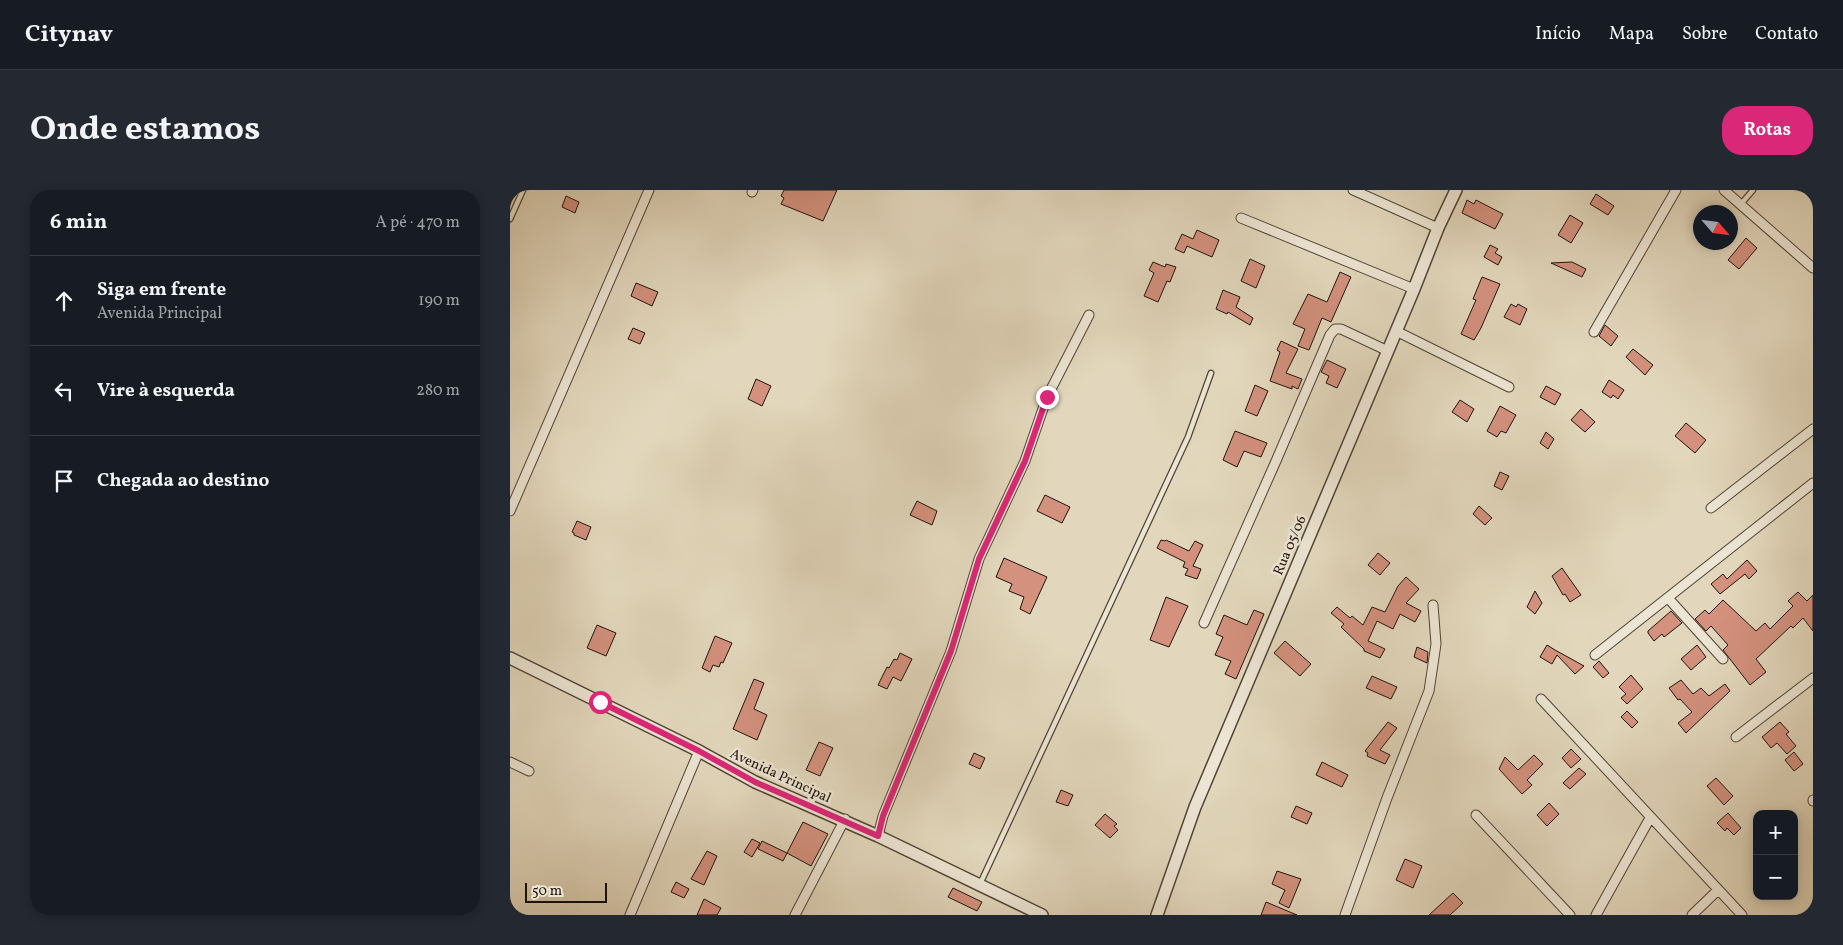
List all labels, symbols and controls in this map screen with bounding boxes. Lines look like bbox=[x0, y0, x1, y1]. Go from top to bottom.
text: Citynav bbox=[25, 18, 113, 52]
text: Início bbox=[1535, 22, 1581, 47]
text: Mapa bbox=[1609, 22, 1654, 47]
text: Sobre bbox=[1682, 22, 1727, 47]
text: Contato bbox=[1755, 22, 1818, 47]
text: Onde estamos bbox=[30, 106, 260, 154]
button: Rotas bbox=[1722, 106, 1813, 155]
north arrow bbox=[1693, 205, 1738, 250]
text: 6 min bbox=[50, 208, 107, 237]
text: A pé · 470 m bbox=[376, 212, 460, 234]
text: Siga em frente bbox=[97, 277, 226, 303]
icon: ahead bbox=[50, 287, 78, 315]
text: 190 m bbox=[418, 290, 460, 312]
text: Avenida Principal bbox=[97, 303, 222, 325]
icon: left bbox=[50, 377, 78, 405]
text: Vire à esquerda bbox=[97, 378, 235, 404]
text: 280 m bbox=[416, 380, 460, 402]
route end bbox=[1036, 386, 1059, 409]
icon: arrive bbox=[50, 467, 78, 495]
text: Chegada ao destino bbox=[97, 468, 269, 494]
street label: Rua 05/06 bbox=[1269, 513, 1311, 578]
route start bbox=[589, 691, 612, 714]
street label: Avenida Principal bbox=[727, 745, 834, 808]
map controls bbox=[1753, 810, 1798, 900]
button: + bbox=[1753, 810, 1798, 855]
button: − bbox=[1753, 855, 1798, 900]
scale bar bbox=[525, 880, 608, 903]
text: 50 m bbox=[532, 882, 562, 901]

